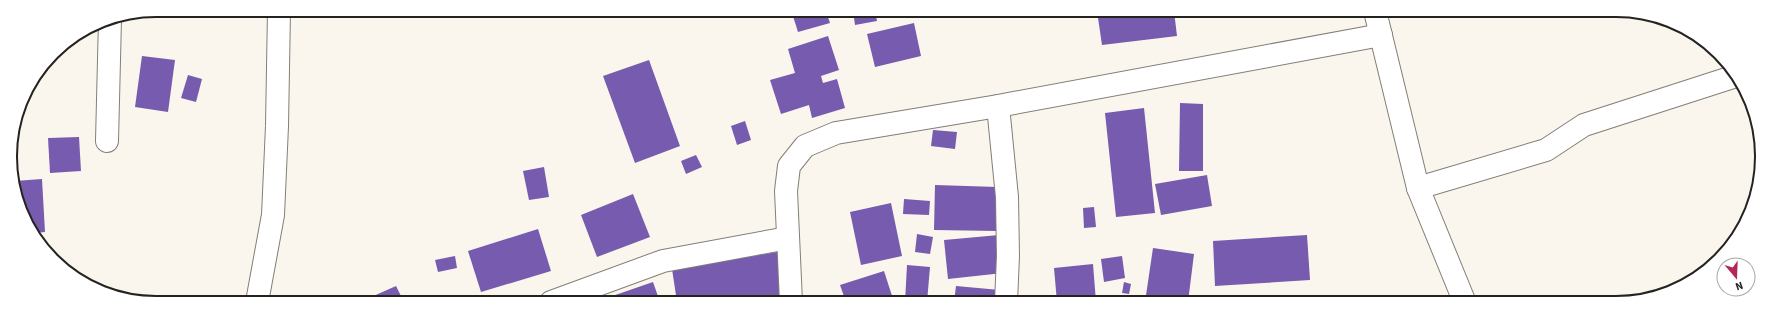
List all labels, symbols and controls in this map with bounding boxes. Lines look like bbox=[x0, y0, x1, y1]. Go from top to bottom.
north arrow bbox=[1716, 257, 1756, 297]
text: N bbox=[1733, 278, 1745, 294]

